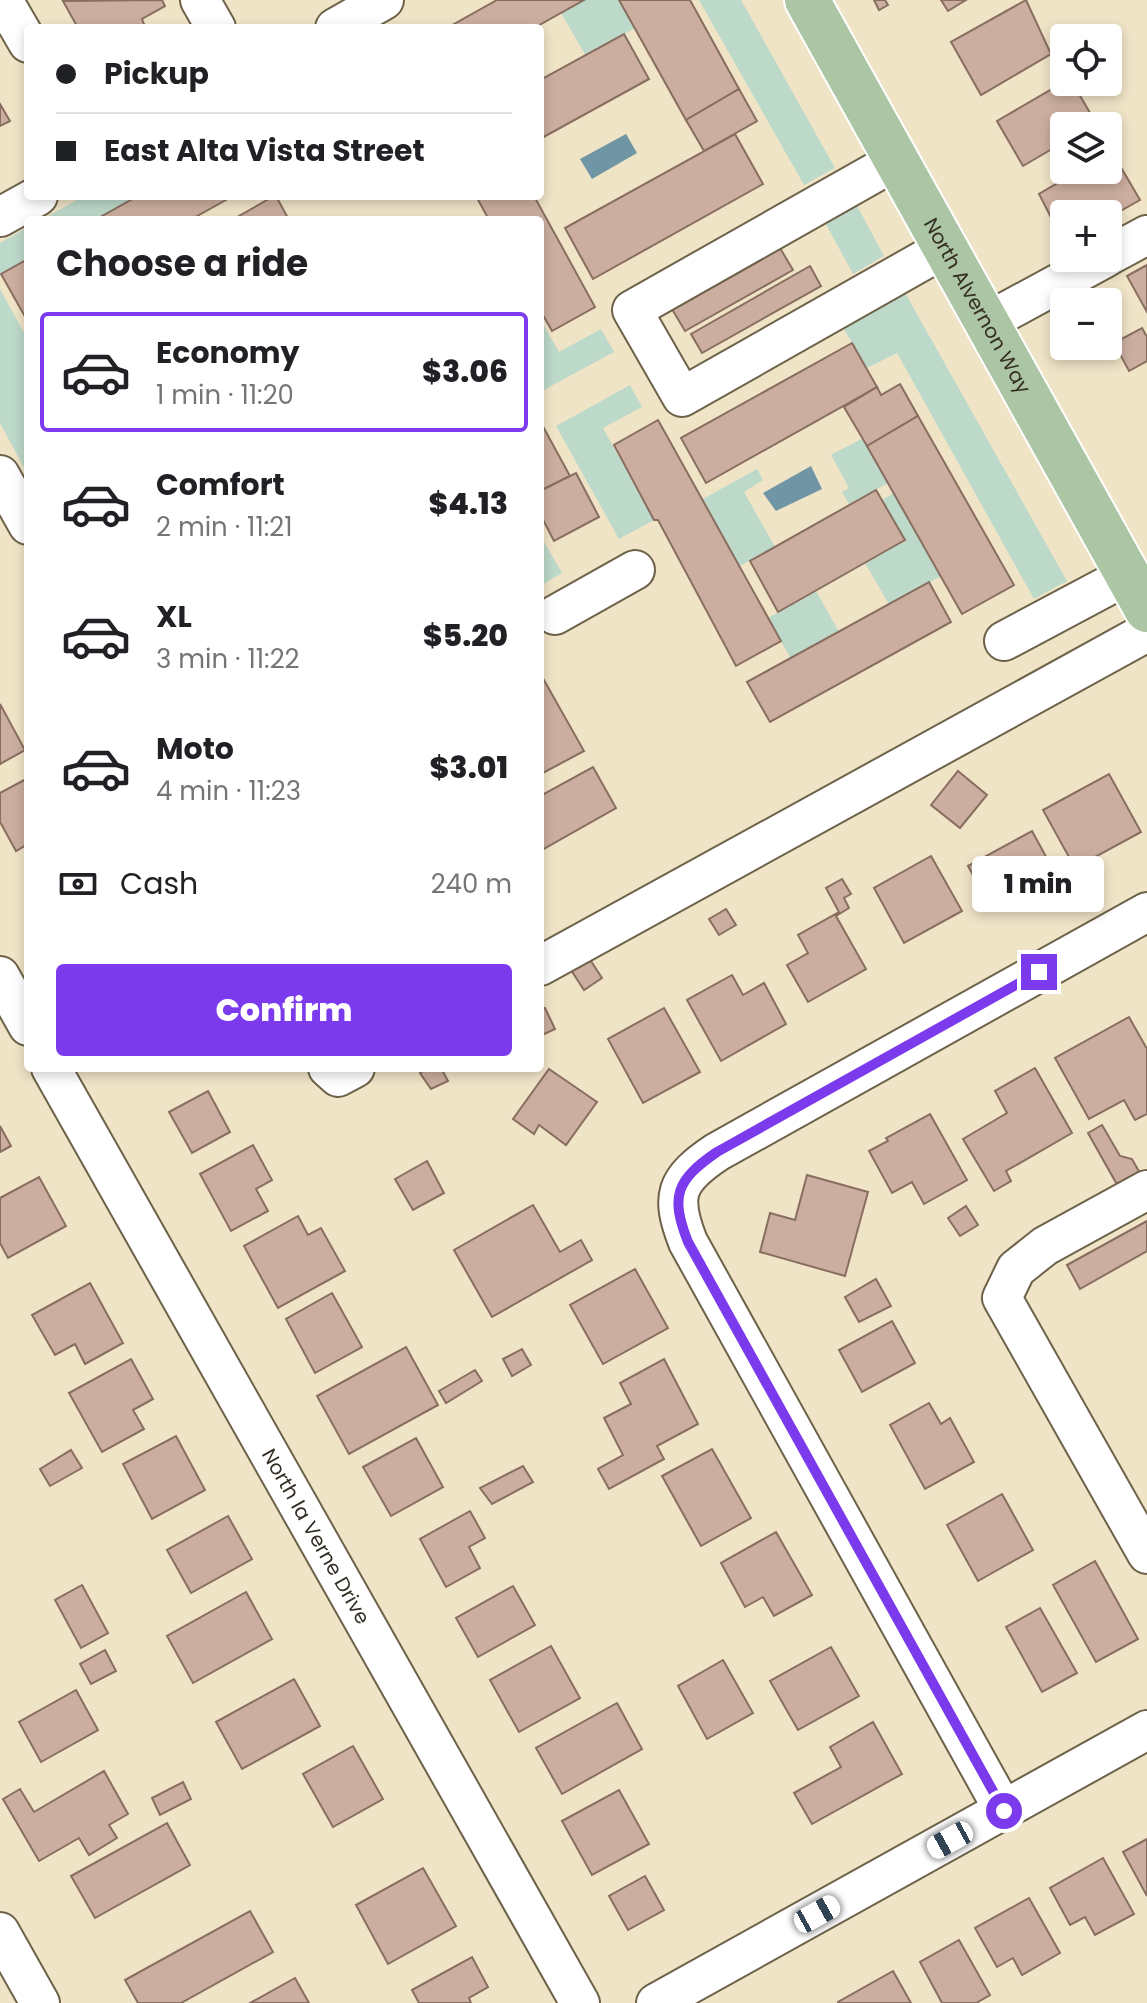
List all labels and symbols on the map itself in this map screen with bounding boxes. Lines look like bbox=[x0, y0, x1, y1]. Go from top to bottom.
street label: North Alvernon Way bbox=[917, 213, 1038, 399]
callout: 1 min bbox=[973, 856, 1105, 912]
route end bbox=[1021, 954, 1057, 990]
street label: North la Verne Drive bbox=[255, 1443, 377, 1629]
route start bbox=[986, 1793, 1022, 1829]
car bbox=[923, 1818, 977, 1862]
car bbox=[790, 1892, 844, 1936]

